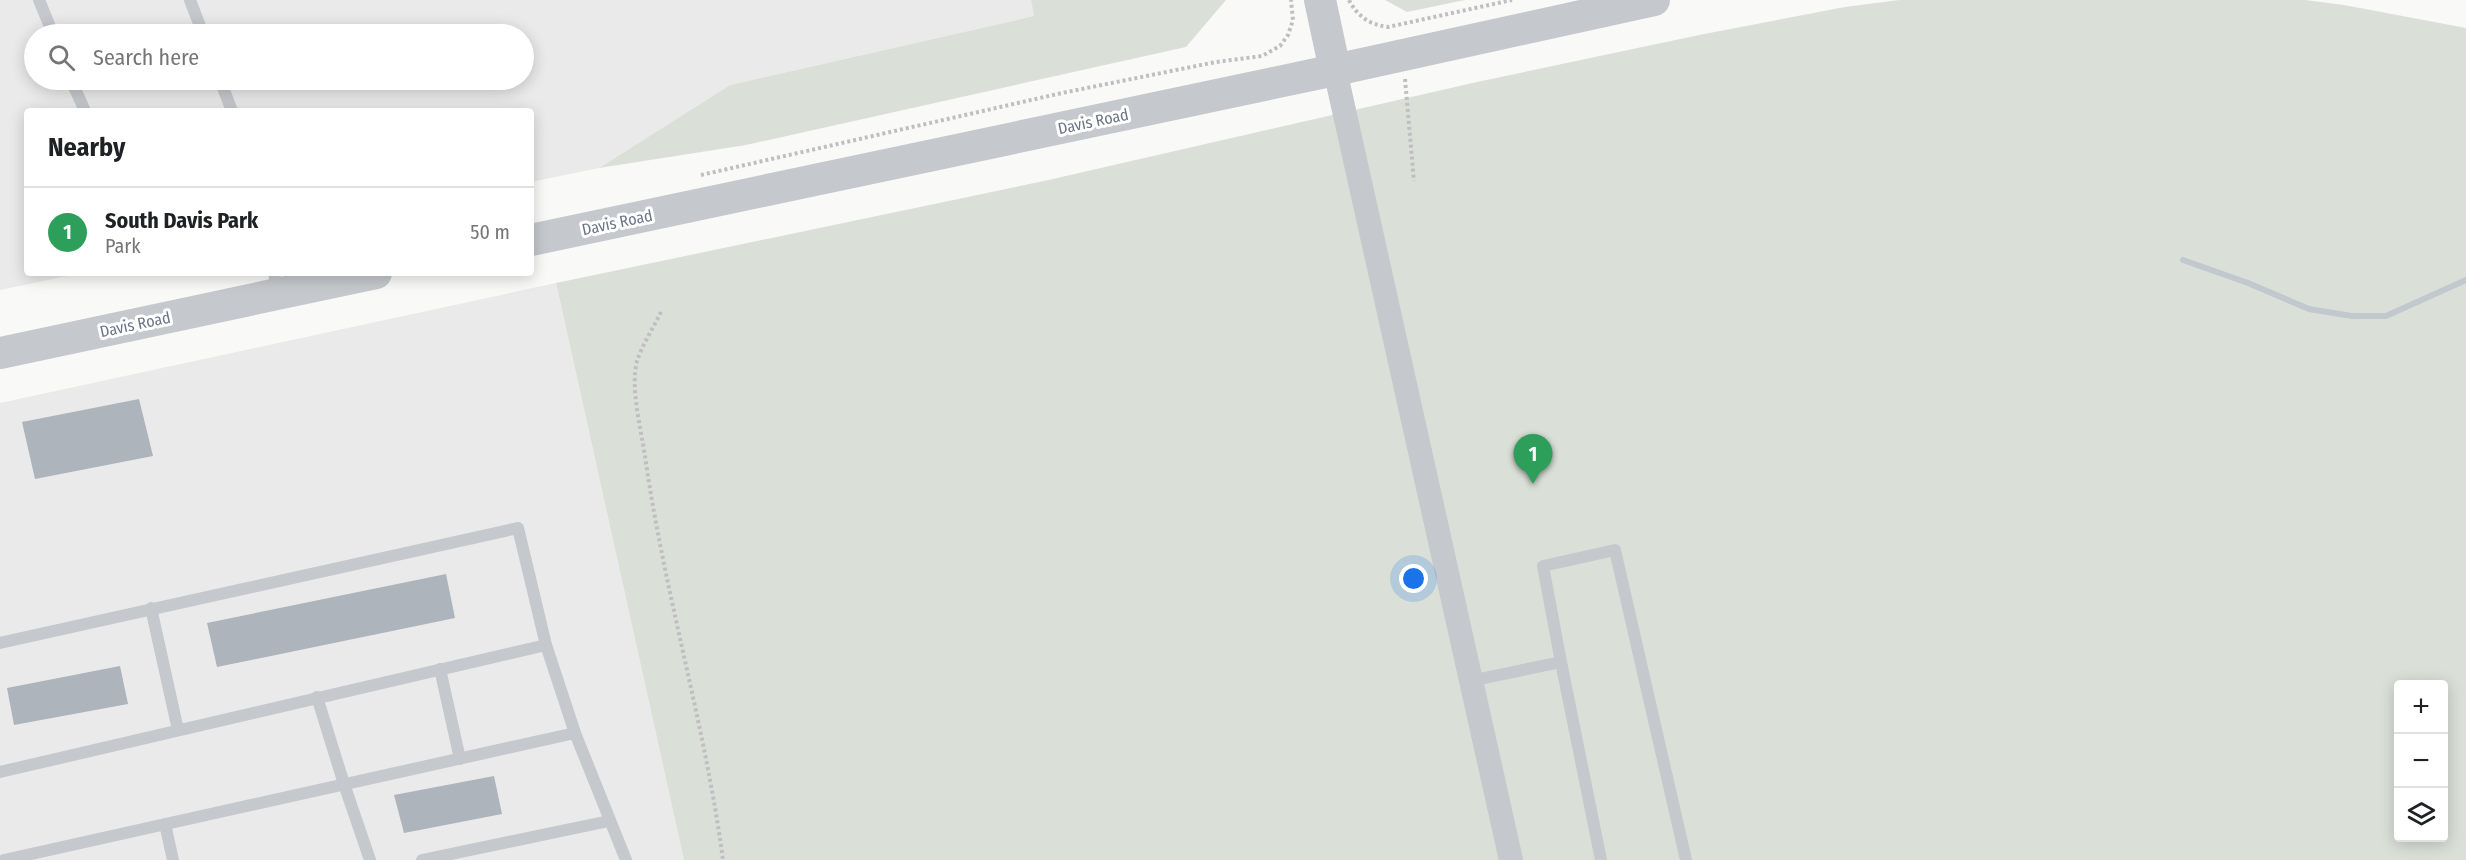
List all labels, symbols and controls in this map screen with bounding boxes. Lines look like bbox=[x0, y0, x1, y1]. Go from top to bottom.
search box bbox=[24, 24, 534, 90]
icon: search bbox=[45, 41, 78, 74]
text: Search here bbox=[93, 44, 199, 71]
street label: Davis Road bbox=[1056, 105, 1130, 138]
text: Nearby bbox=[48, 132, 125, 163]
street label: Davis Road bbox=[580, 206, 654, 239]
text: South Davis Park bbox=[105, 207, 258, 234]
text: 1 bbox=[63, 220, 72, 244]
text: 50 m bbox=[470, 220, 510, 244]
text: Park bbox=[105, 234, 141, 258]
street label: Davis Road bbox=[98, 308, 172, 341]
pin: 1 bbox=[1514, 434, 1552, 484]
your location bbox=[1399, 564, 1428, 593]
map controls bbox=[2394, 680, 2448, 842]
button: + bbox=[2394, 680, 2448, 734]
button: − bbox=[2394, 734, 2448, 788]
button: layers bbox=[2394, 788, 2448, 842]

